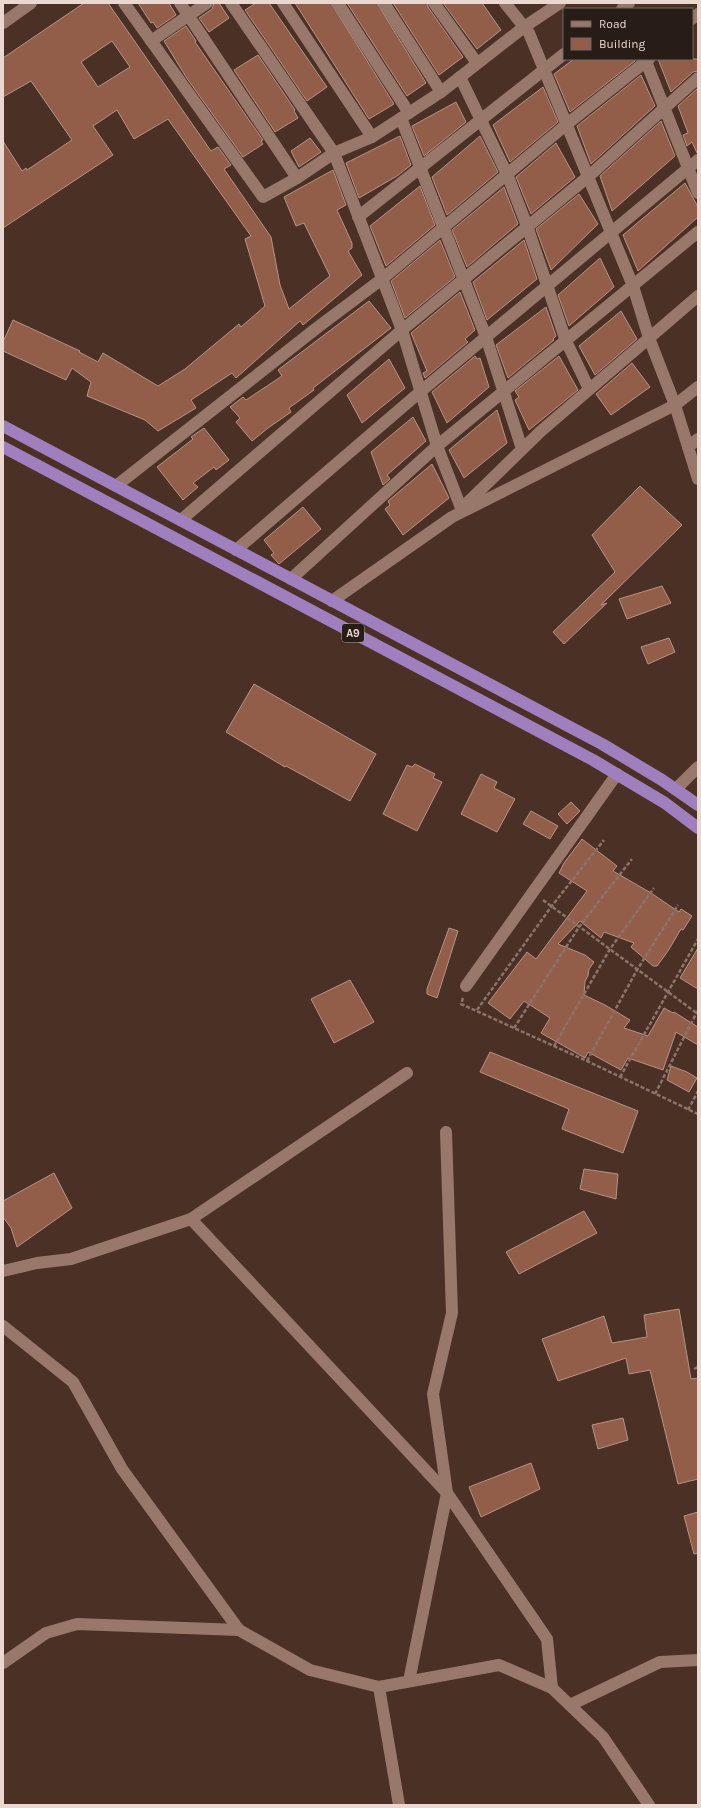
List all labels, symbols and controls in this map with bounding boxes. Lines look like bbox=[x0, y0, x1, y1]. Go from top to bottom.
legend bbox=[563, 8, 693, 60]
text: Road bbox=[599, 17, 627, 31]
text: Building bbox=[599, 37, 646, 51]
road number: A9 bbox=[342, 624, 364, 642]

